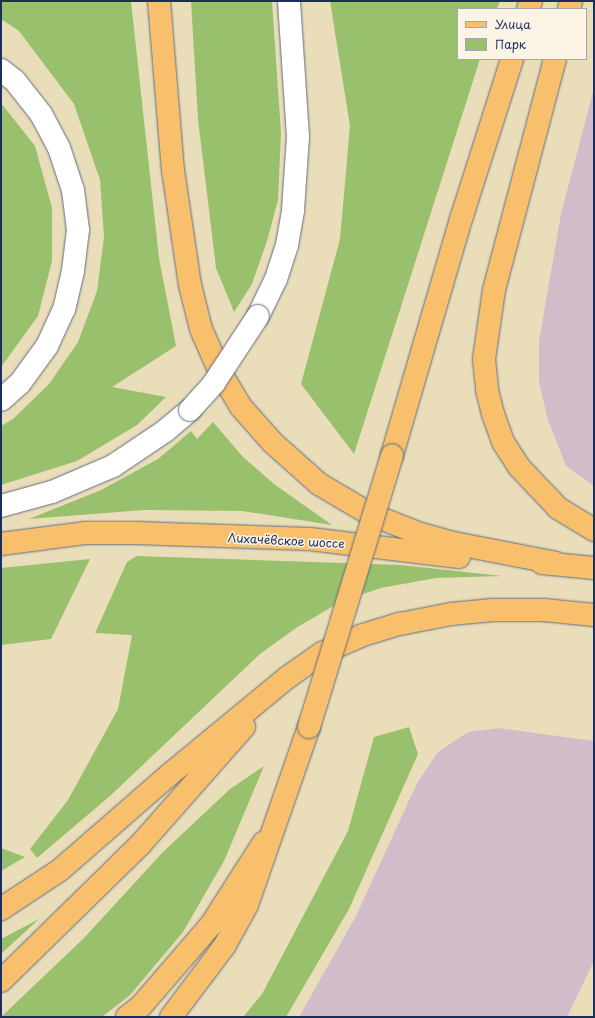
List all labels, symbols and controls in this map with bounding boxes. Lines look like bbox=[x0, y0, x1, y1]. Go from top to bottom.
legend bbox=[457, 8, 587, 60]
text: Улица bbox=[495, 15, 531, 33]
text: Парк bbox=[495, 35, 526, 53]
street label: Лихачёвское шоссе bbox=[227, 531, 345, 551]

